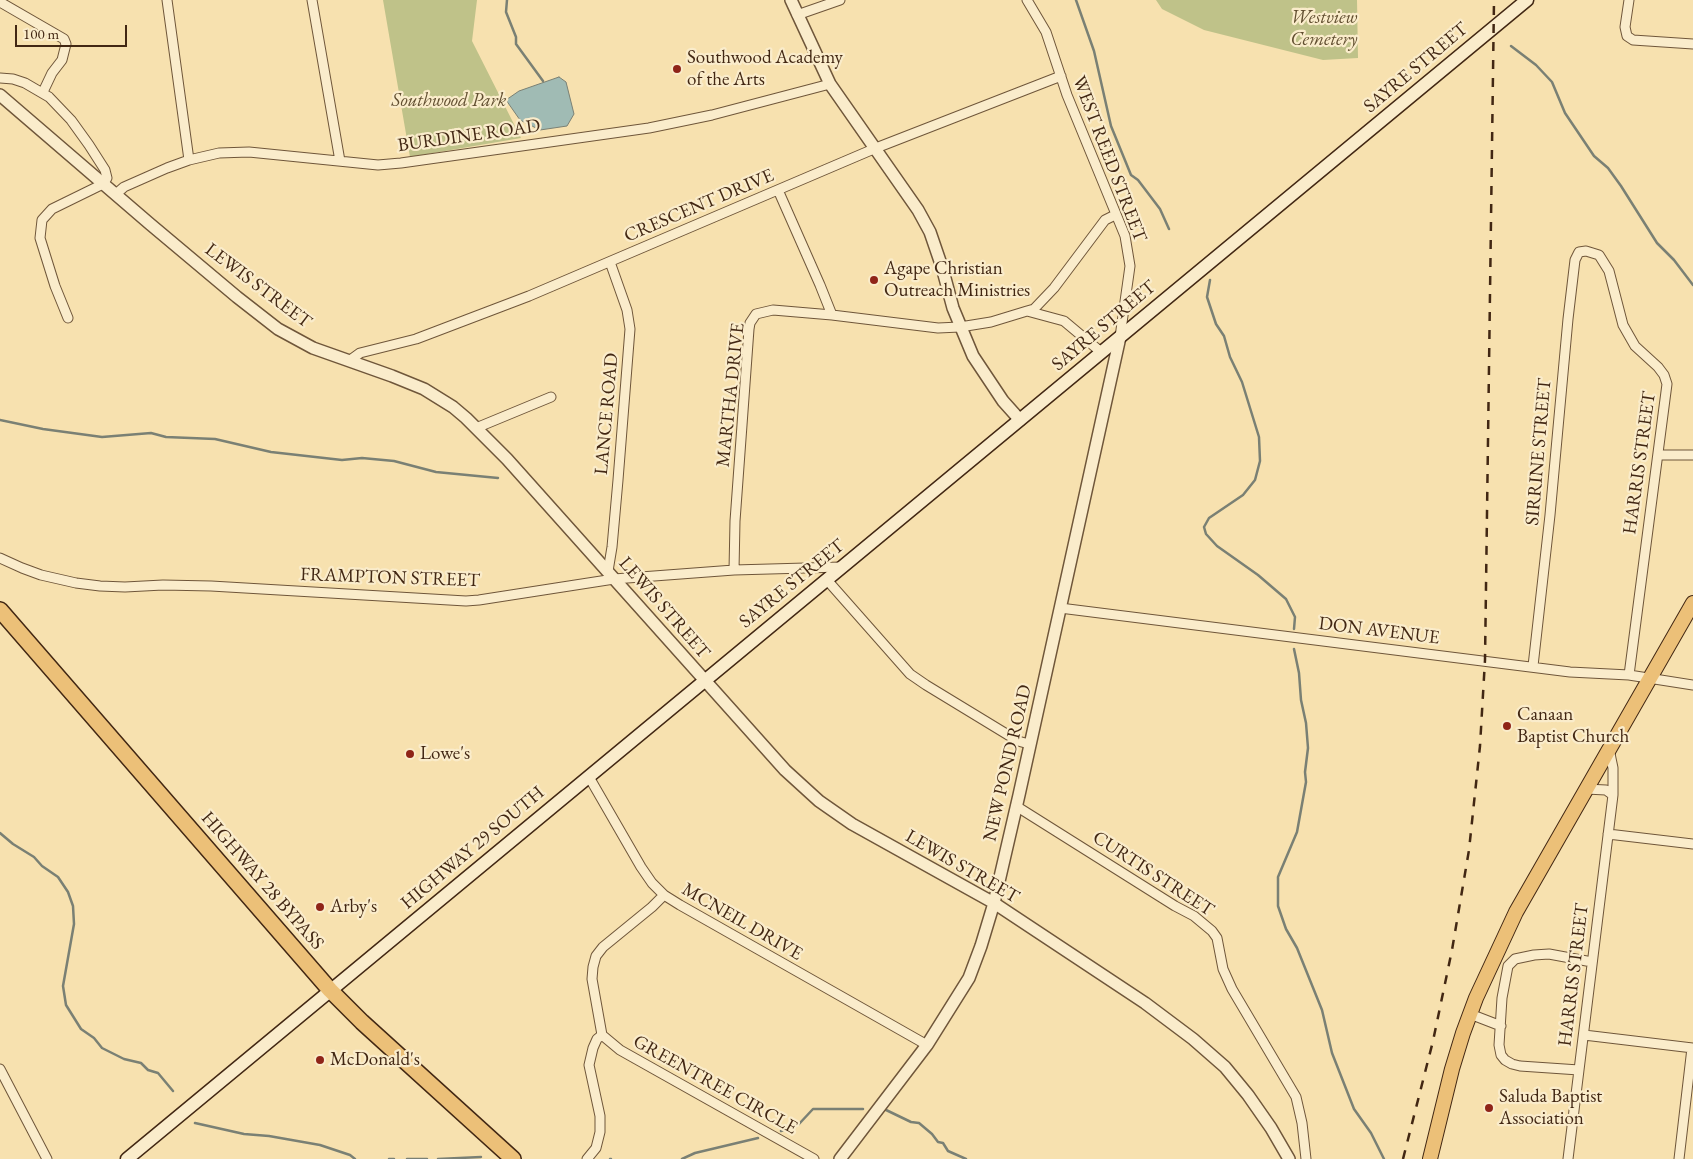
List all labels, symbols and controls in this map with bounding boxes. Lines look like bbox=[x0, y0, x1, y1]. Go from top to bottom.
park label: Westview Cemetery bbox=[1291, 7, 1357, 51]
scale bar bbox=[18, 15, 130, 47]
street label: SAYRE STREET bbox=[1359, 18, 1473, 118]
text: 100 m bbox=[23, 24, 59, 43]
place label: Southwood Academy of the Arts bbox=[687, 47, 843, 91]
marker: Southwood Academy of the Arts bbox=[671, 63, 683, 75]
street label: WEST REED STREET bbox=[1067, 73, 1151, 245]
park label: Southwood Park bbox=[392, 90, 506, 112]
street label: BURDINE ROAD bbox=[396, 115, 542, 157]
street label: CRESCENT DRIVE bbox=[621, 164, 777, 248]
street label: LEWIS STREET bbox=[200, 239, 316, 333]
place label: Agape Christian Outreach Ministries bbox=[884, 258, 1030, 302]
marker: Agape Christian Outreach Ministries bbox=[868, 274, 880, 286]
street label: SAYRE STREET bbox=[1047, 276, 1161, 376]
street label: MARTHA DRIVE bbox=[712, 322, 750, 468]
street label: LANCE ROAD bbox=[590, 352, 624, 476]
street label: SIRRINE STREET bbox=[1521, 377, 1557, 527]
street label: HARRIS STREET bbox=[1619, 390, 1661, 536]
street label: SAYRE STREET bbox=[735, 535, 849, 633]
street label: LEWIS STREET bbox=[614, 552, 714, 664]
street label: FRAMPTON STREET bbox=[300, 563, 480, 593]
street label: DON AVENUE bbox=[1317, 612, 1441, 650]
street label: NEW POND ROAD bbox=[979, 682, 1037, 844]
place label: Canaan Baptist Church bbox=[1517, 704, 1629, 748]
marker: Canaan Baptist Church bbox=[1501, 720, 1513, 732]
place label: Lowe's bbox=[420, 743, 470, 765]
marker: Lowe's bbox=[404, 748, 416, 760]
street label: HIGHWAY 29 SOUTH bbox=[397, 781, 549, 915]
street label: HIGHWAY 28 BYPASS bbox=[196, 807, 328, 955]
street label: LEWIS STREET bbox=[901, 825, 1023, 909]
street label: CURTIS STREET bbox=[1088, 826, 1218, 922]
street label: MCNEIL DRIVE bbox=[678, 878, 806, 966]
place label: Arby's bbox=[330, 896, 377, 918]
marker: Arby's bbox=[314, 901, 326, 913]
street label: HARRIS STREET bbox=[1554, 902, 1594, 1048]
street label: GREENTREE CIRCLE bbox=[629, 1030, 801, 1140]
place label: McDonald's bbox=[330, 1049, 420, 1071]
marker: McDonald's bbox=[314, 1054, 326, 1066]
place label: Saluda Baptist Association bbox=[1499, 1086, 1602, 1130]
marker: Saluda Baptist Association bbox=[1483, 1102, 1495, 1114]

